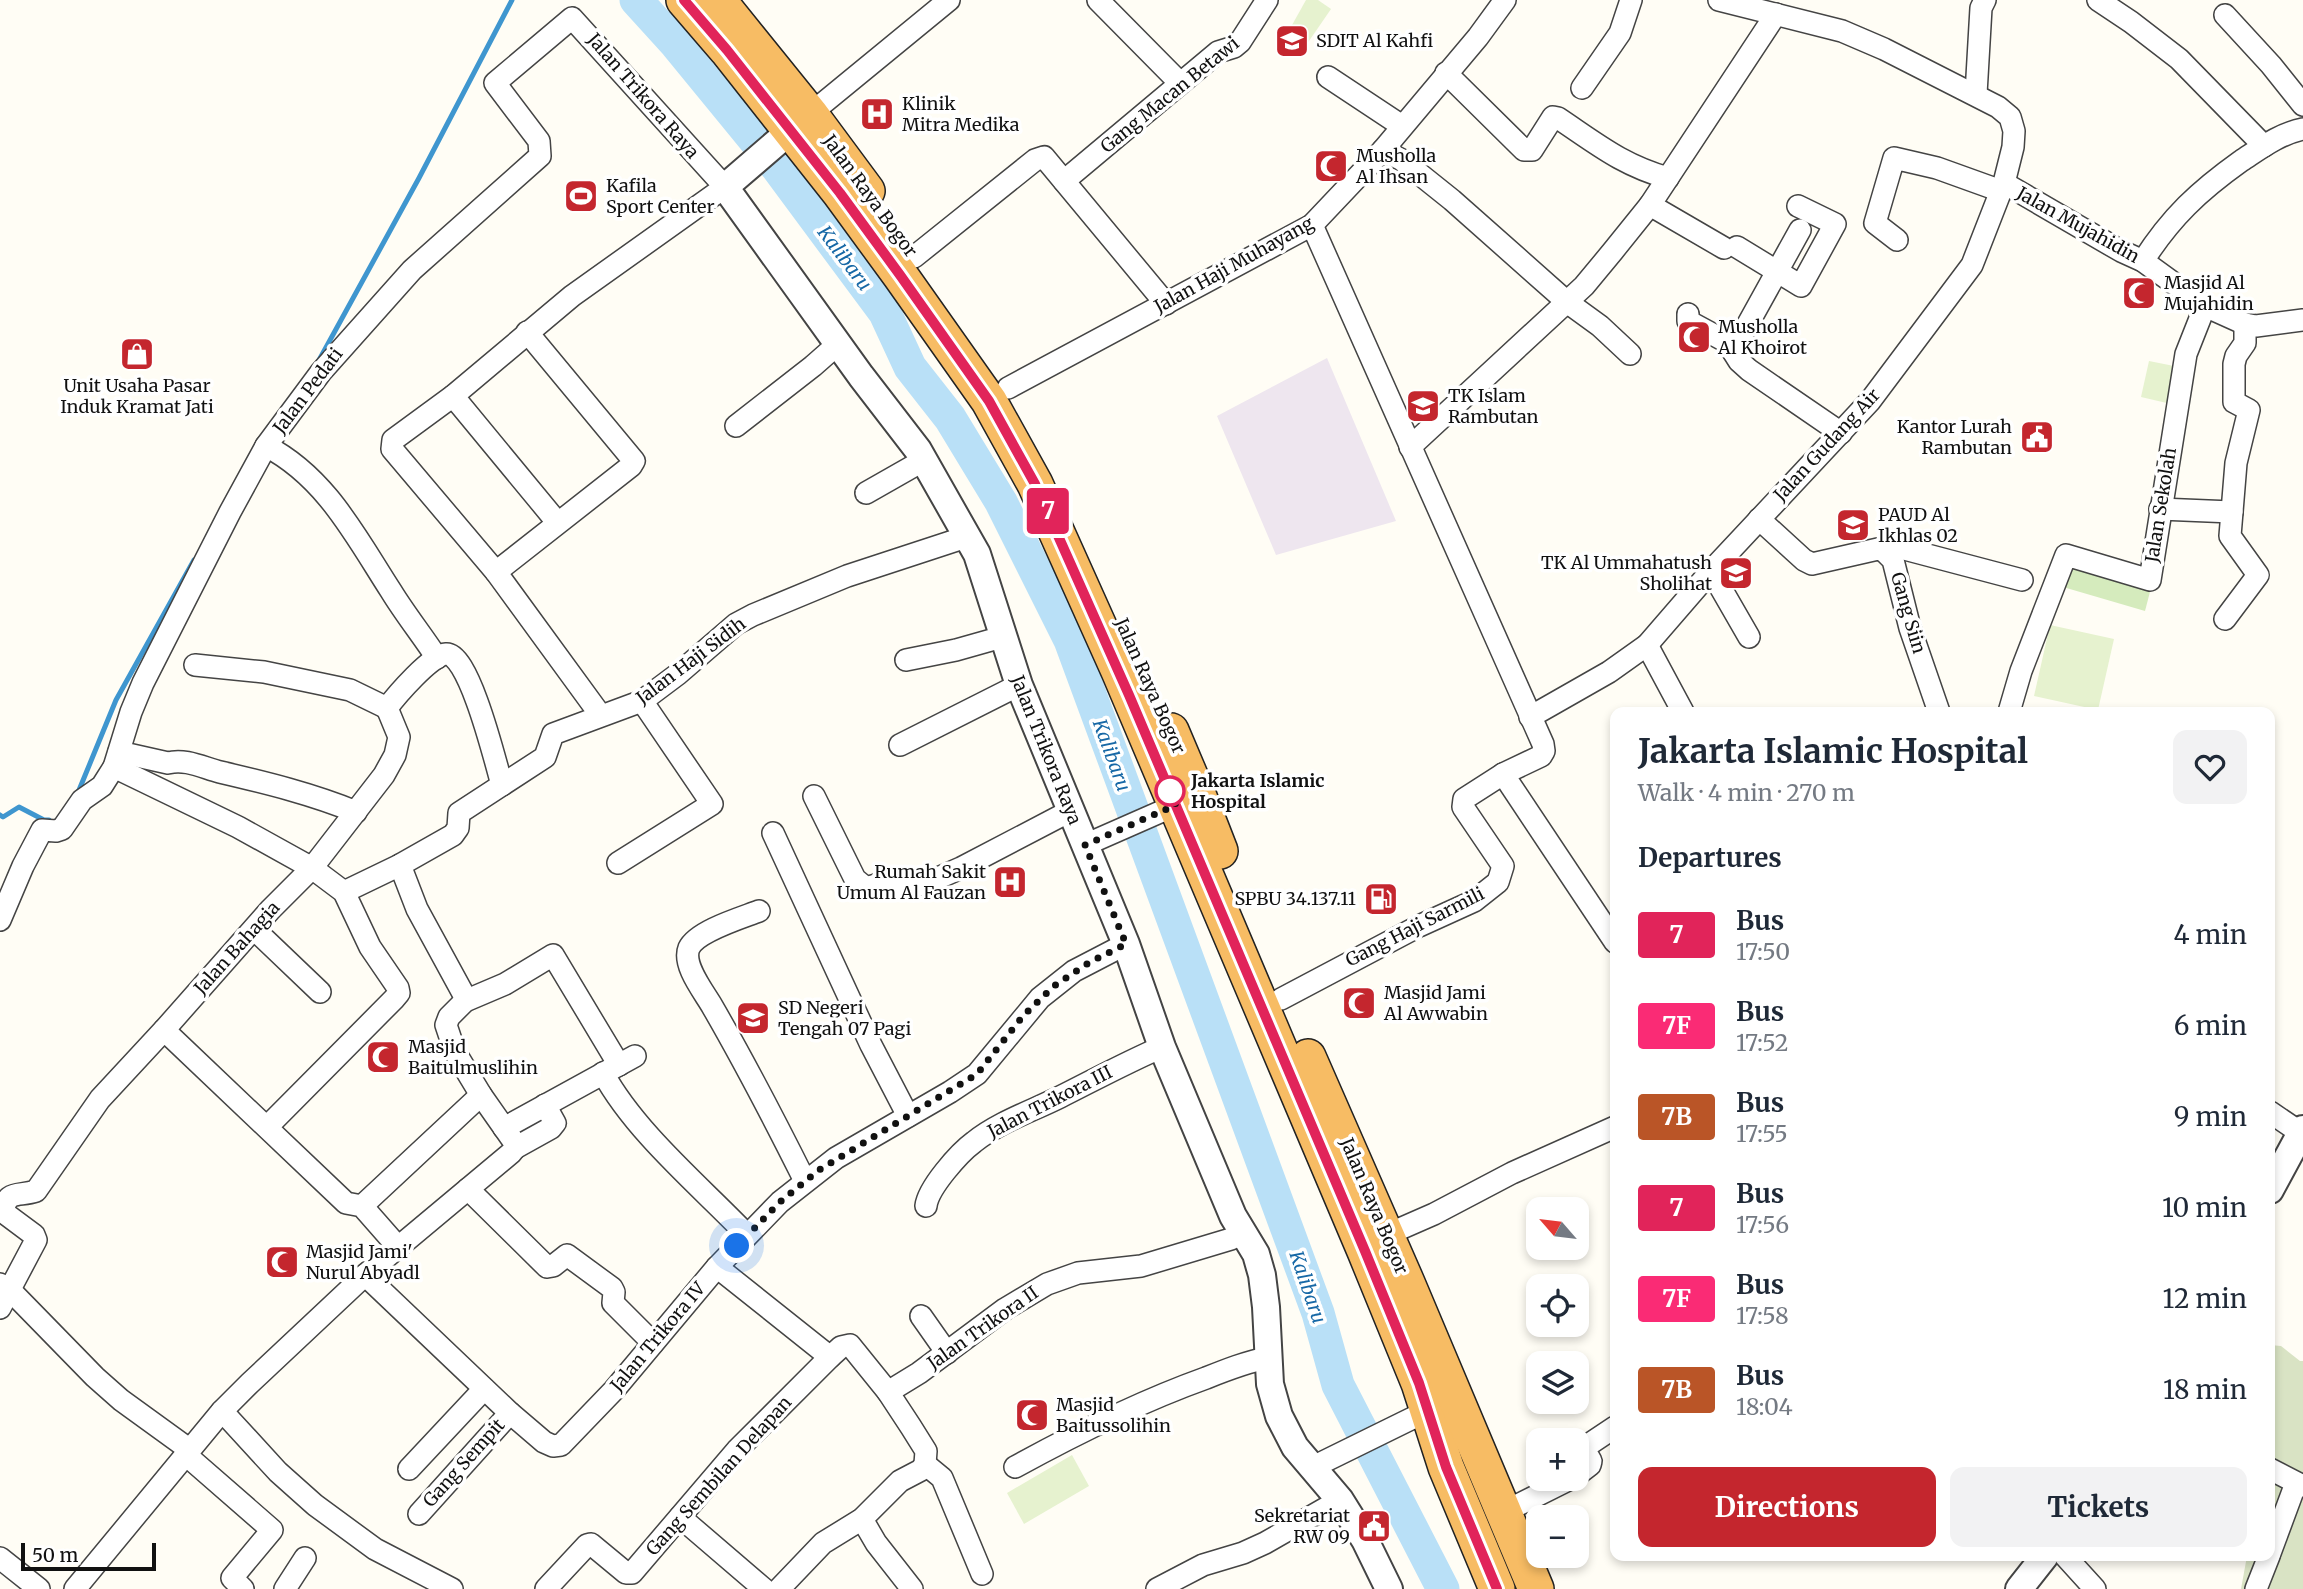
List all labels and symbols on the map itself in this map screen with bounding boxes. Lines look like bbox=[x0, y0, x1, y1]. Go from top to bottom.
school or university icon: SDIT Al Kahfi bbox=[1273, 22, 1311, 60]
street label: Jalan Trikora Raya bbox=[582, 27, 704, 163]
place label: SDIT Al Kahfi bbox=[1316, 29, 1433, 52]
street label: Gang Macan Betawi bbox=[1096, 32, 1244, 158]
place label: Klinik Mitra Medika bbox=[902, 92, 1020, 136]
hospital icon: Klinik Mitra Medika bbox=[858, 95, 896, 133]
street label: Jalan Raya Bogor bbox=[818, 129, 923, 261]
place label: Musholla Al Ihsan bbox=[1355, 144, 1437, 188]
mosque icon: Musholla Al Ihsan bbox=[1312, 147, 1350, 185]
place label: Kafila Sport Center bbox=[606, 174, 715, 218]
sports icon: Kafila Sport Center bbox=[562, 177, 600, 215]
street label: Jalan Mujahidin bbox=[2012, 181, 2144, 268]
street label: Jalan Haji Muhayang bbox=[1149, 211, 1318, 318]
water label: Kalibaru bbox=[812, 220, 877, 295]
place label: Masjid Al Mujahidin bbox=[2164, 271, 2254, 315]
mosque icon: Masjid Al Mujahidin bbox=[2120, 274, 2158, 312]
place label: Musholla Al Khoirot bbox=[1717, 315, 1807, 359]
mosque icon: Musholla Al Khoirot bbox=[1675, 318, 1713, 356]
shop icon: Unit Usaha Pasar Induk Kramat Jati bbox=[118, 335, 156, 373]
street label: Jalan Pedati bbox=[267, 343, 348, 439]
place label: Unit Usaha Pasar Induk Kramat Jati bbox=[60, 374, 214, 418]
place label: TK Islam Rambutan bbox=[1448, 384, 1539, 428]
street label: Jalan Gudang Air bbox=[1768, 384, 1885, 507]
school or university icon: TK Islam Rambutan bbox=[1404, 387, 1442, 425]
place label: Kantor Lurah Rambutan bbox=[1897, 415, 2012, 459]
public building icon: Kantor Lurah Rambutan bbox=[2018, 418, 2056, 456]
street label: Jalan Sekolah bbox=[2140, 446, 2181, 565]
line badge: 7 bbox=[1025, 488, 1071, 534]
place label: PAUD Al Ikhlas 02 bbox=[1878, 503, 1958, 547]
school or university icon: PAUD Al Ikhlas 02 bbox=[1834, 506, 1872, 544]
place label: TK Al Ummahatush Sholihat bbox=[1541, 551, 1712, 595]
school or university icon: TK Al Ummahatush Sholihat bbox=[1717, 554, 1755, 592]
street label: Gang Siin bbox=[1886, 570, 1931, 656]
street label: Jalan Haji Sidih bbox=[631, 612, 750, 710]
street label: Jalan Raya Bogor bbox=[1110, 614, 1191, 757]
street label: Jalan Trikora Raya bbox=[1006, 671, 1087, 828]
water label: Kalibaru bbox=[1088, 715, 1136, 794]
place label: Jakarta Islamic Hospital bbox=[1190, 769, 1325, 813]
marker: Jakarta Islamic Hospital bbox=[1155, 776, 1185, 806]
place label: Rumah Sakit Umum Al Fauzan bbox=[837, 860, 986, 904]
hospital icon: Rumah Sakit Umum Al Fauzan bbox=[991, 863, 1029, 901]
fuel station icon: SPBU 34.137.11 bbox=[1362, 880, 1400, 918]
street label: Gang Haji Sarmili bbox=[1342, 882, 1488, 971]
place label: SPBU 34.137.11 bbox=[1234, 887, 1356, 910]
street label: Jalan Bahagia bbox=[188, 896, 285, 1000]
place label: Masjid Jami Al Awwabin bbox=[1383, 981, 1488, 1025]
mosque icon: Masjid Jami Al Awwabin bbox=[1340, 984, 1378, 1022]
place label: SD Negeri Tengah 07 Pagi bbox=[778, 996, 911, 1040]
school or university icon: SD Negeri Tengah 07 Pagi bbox=[734, 999, 772, 1037]
place label: Masjid Baitulmuslihin bbox=[408, 1035, 538, 1079]
mosque icon: Masjid Baitulmuslihin bbox=[364, 1038, 402, 1076]
street label: Jalan Trikora III bbox=[983, 1060, 1116, 1143]
street label: Jalan Raya Bogor bbox=[1335, 1133, 1414, 1277]
north arrow bbox=[1526, 1197, 1589, 1260]
your location bbox=[719, 1228, 754, 1263]
place label: Masjid Jami' Nurul Abyadl bbox=[306, 1240, 420, 1284]
mosque icon: Masjid Jami' Nurul Abyadl bbox=[263, 1243, 301, 1281]
water label: Kalibaru bbox=[1284, 1247, 1332, 1326]
street label: Jalan Trikora IV bbox=[605, 1276, 711, 1397]
street label: Jalan Trikora II bbox=[922, 1281, 1043, 1375]
street label: Gang Sembilan Delapan bbox=[641, 1391, 796, 1560]
place label: Masjid Baitussolihin bbox=[1056, 1393, 1171, 1437]
mosque icon: Masjid Baitussolihin bbox=[1013, 1396, 1051, 1434]
street label: Gang Sempit bbox=[418, 1414, 509, 1512]
place label: Sekretariat RW 09 bbox=[1254, 1504, 1350, 1548]
public building icon: Sekretariat RW 09 bbox=[1355, 1507, 1393, 1545]
scale bar bbox=[21, 1540, 156, 1572]

